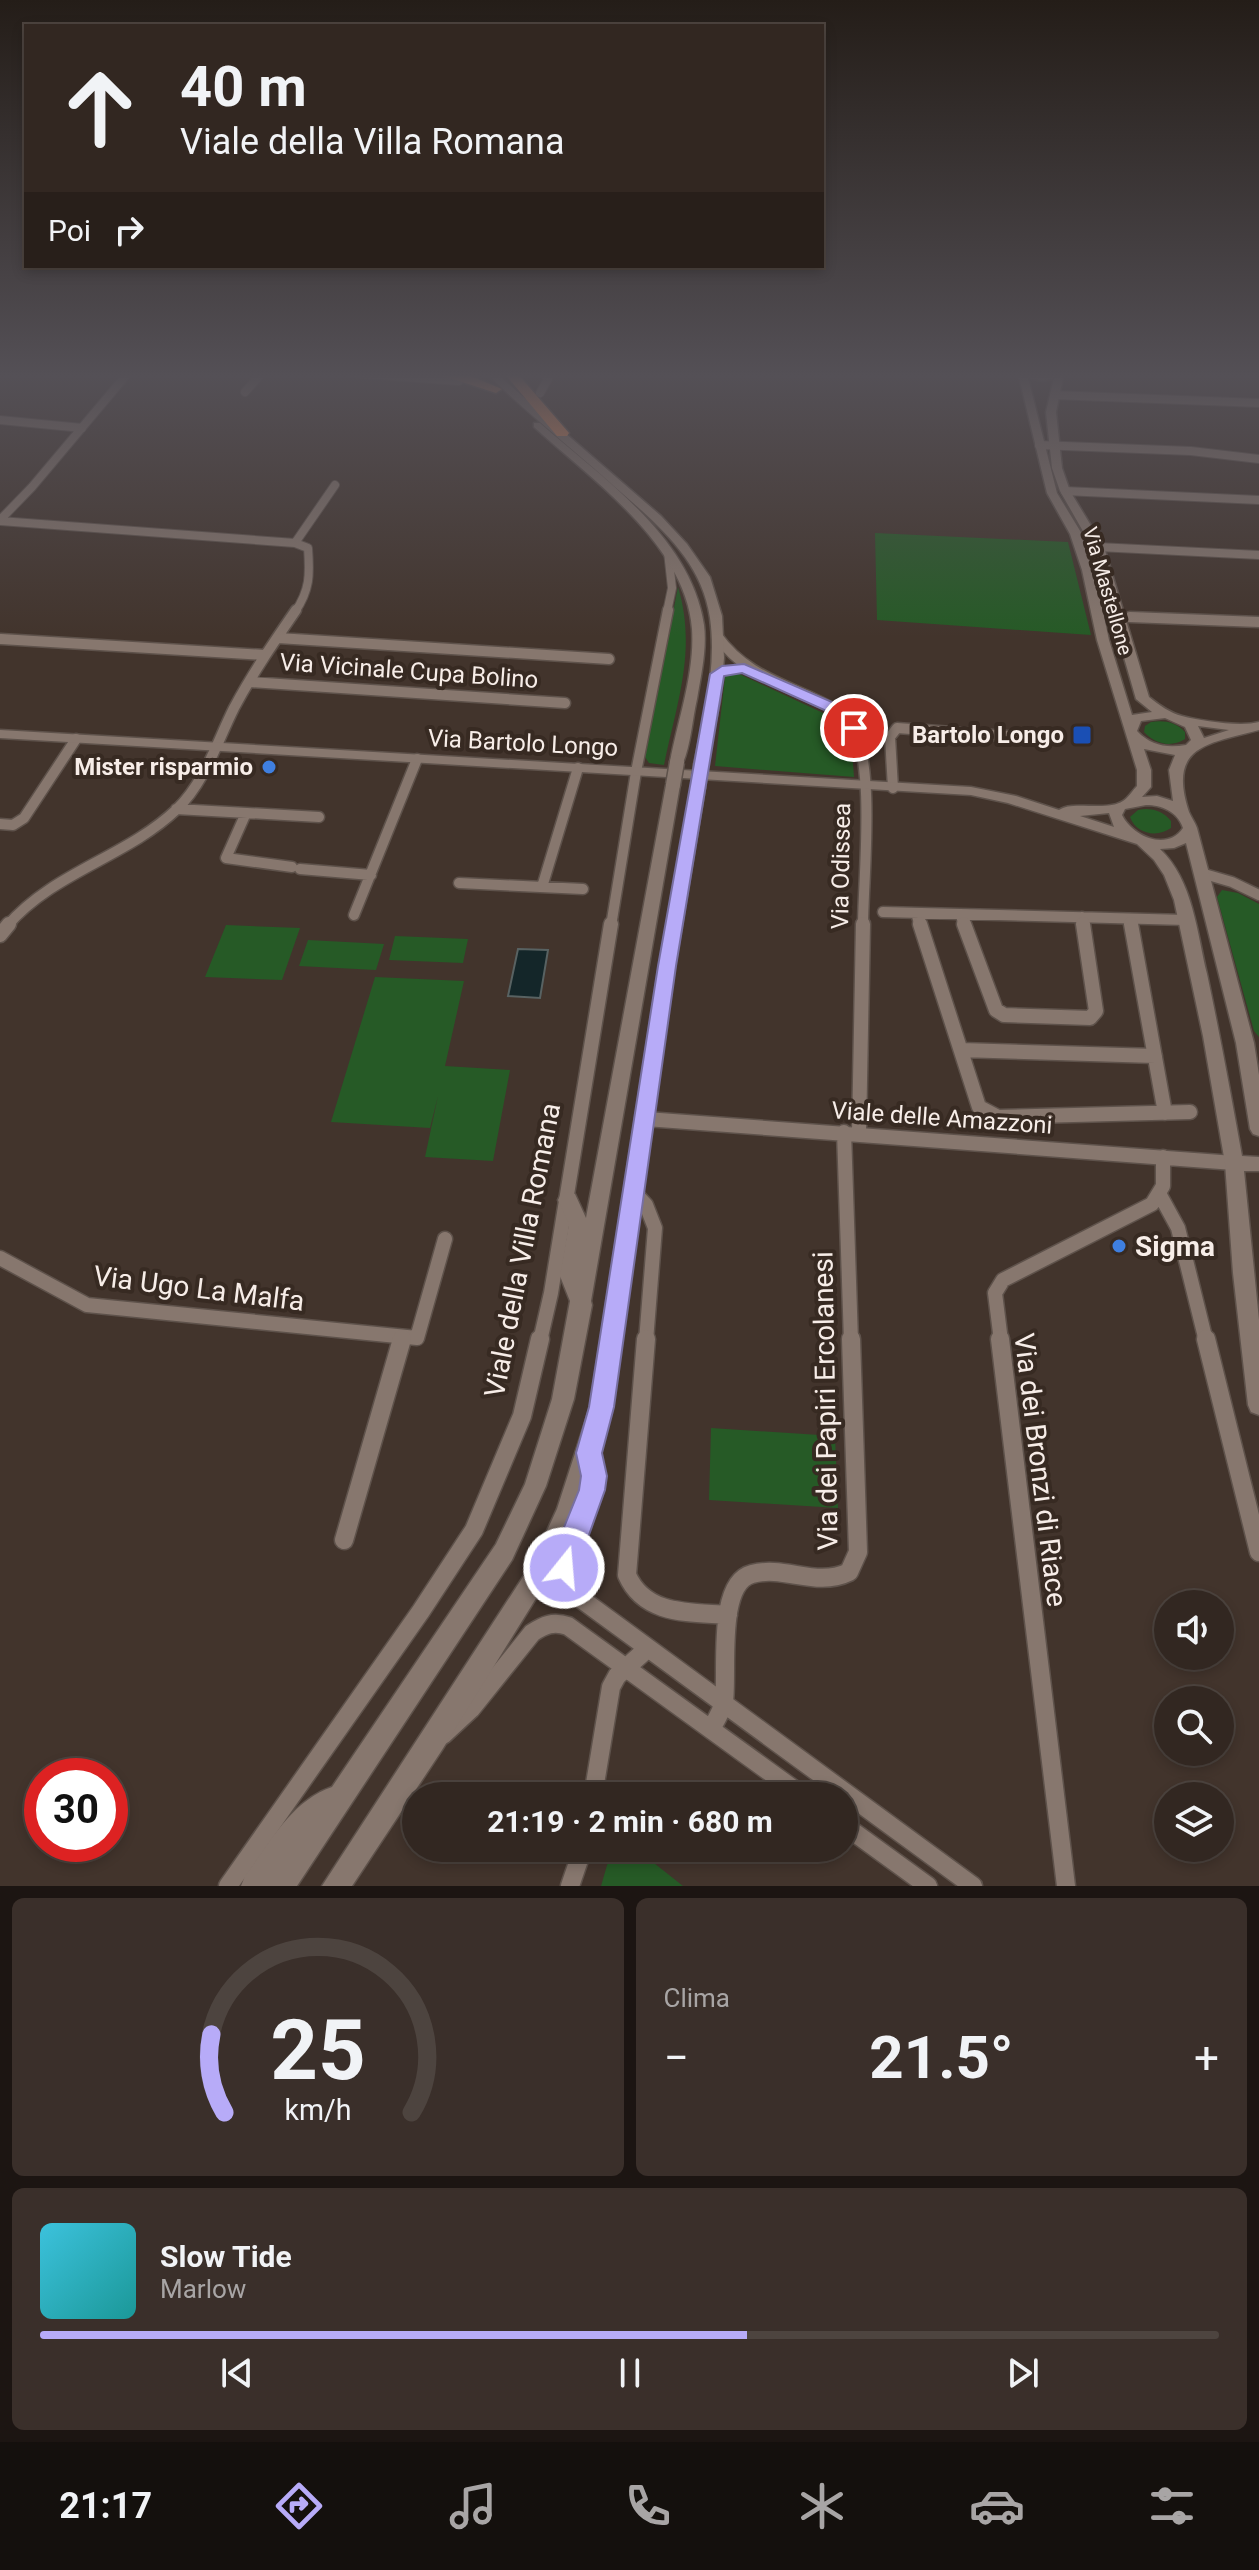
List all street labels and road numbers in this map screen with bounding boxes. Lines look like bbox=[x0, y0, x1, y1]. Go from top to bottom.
street label: Via Mastellone bbox=[1078, 524, 1138, 658]
street label: Via Vicinale Cupa Bolino bbox=[279, 648, 539, 694]
street label: Via Bartolo Longo bbox=[427, 724, 619, 762]
street label: Via Odissea bbox=[826, 802, 856, 930]
street label: Viale delle Amazzoni bbox=[831, 1096, 1053, 1140]
street label: Viale della Villa Romana bbox=[478, 1100, 567, 1400]
street label: Via dei Papiri Ercolanesi bbox=[806, 1251, 845, 1551]
street label: Via Ugo La Malfa bbox=[92, 1259, 306, 1318]
street label: Via dei Bronzi di Riace bbox=[1007, 1331, 1074, 1609]

